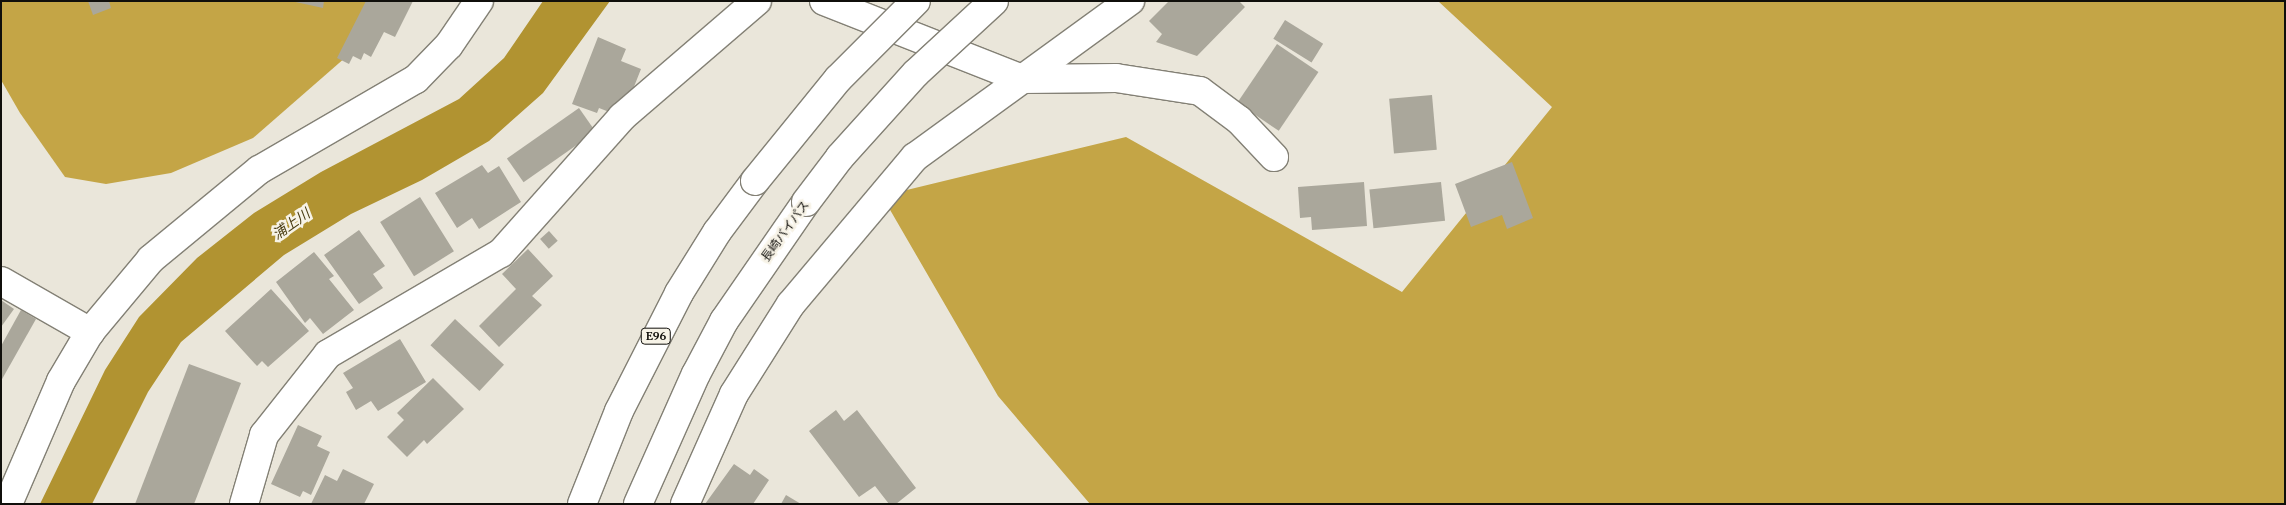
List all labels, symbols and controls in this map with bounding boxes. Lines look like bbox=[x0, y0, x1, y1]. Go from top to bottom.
street label: 長崎バイパス bbox=[758, 198, 812, 264]
water label: 浦上川 bbox=[269, 205, 313, 243]
road number: E96 bbox=[640, 328, 672, 344]

